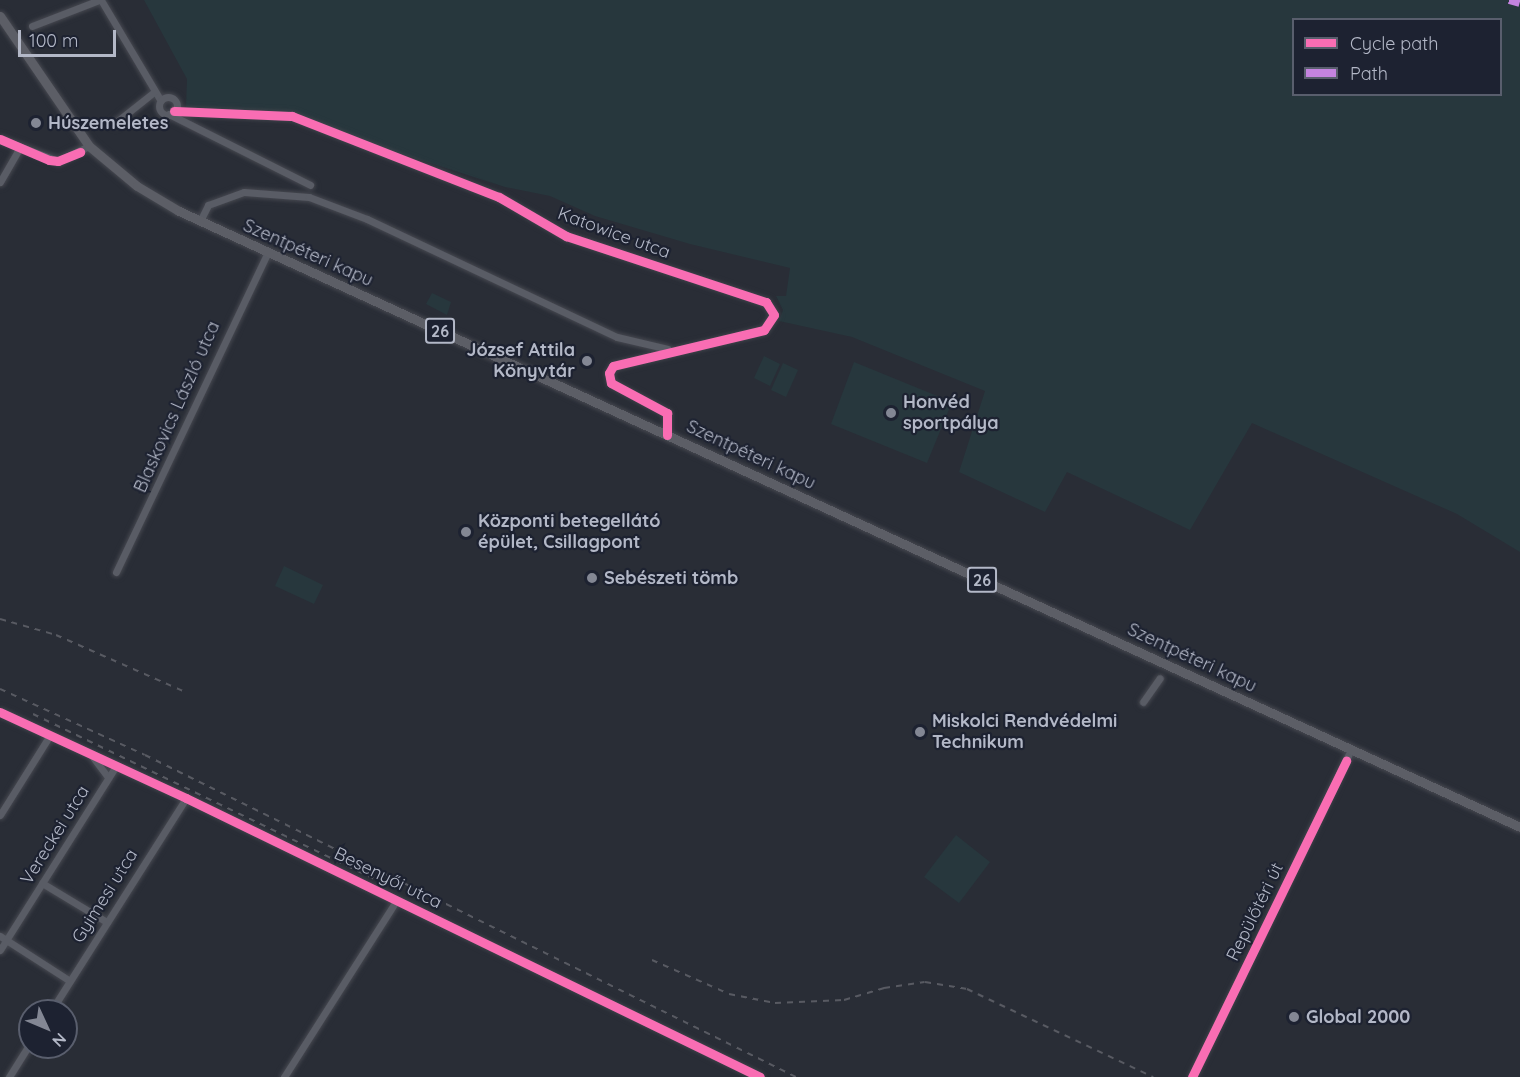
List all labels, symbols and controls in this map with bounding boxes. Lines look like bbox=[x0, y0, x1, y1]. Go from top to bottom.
scale bar bbox=[21, 18, 118, 56]
legend bbox=[1292, 18, 1502, 96]
text: 100 m bbox=[29, 29, 78, 52]
text: Cycle path bbox=[1350, 32, 1438, 55]
text: Path bbox=[1350, 62, 1388, 85]
place label: Húszemeletes bbox=[48, 112, 168, 134]
marker: Húszemeletes bbox=[29, 116, 43, 130]
street label: Katowice utca bbox=[555, 203, 673, 263]
street label: Szentpéteri kapu bbox=[240, 215, 376, 291]
street label: Blaskovics László utca bbox=[129, 318, 225, 496]
road number: 26 bbox=[425, 318, 455, 344]
place label: József Attila Könyvtár bbox=[467, 340, 575, 382]
marker: József Attila Könyvtár bbox=[580, 354, 594, 368]
place label: Honvéd sportpálya bbox=[903, 392, 998, 434]
marker: Honvéd sportpálya bbox=[884, 406, 898, 420]
street label: Szentpéteri kapu bbox=[683, 416, 819, 494]
place label: Központi betegellátó épület, Csillagpont bbox=[478, 511, 661, 554]
marker: Központi betegellátó épület, Csillagpont bbox=[459, 525, 473, 539]
place label: Sebészeti tömb bbox=[604, 567, 738, 589]
road number: 26 bbox=[967, 567, 997, 593]
marker: Sebészeti tömb bbox=[585, 571, 599, 585]
street label: Szentpéteri kapu bbox=[1124, 619, 1260, 697]
place label: Miskolci Rendvédelmi Technikum bbox=[932, 711, 1117, 754]
marker: Miskolci Rendvédelmi Technikum bbox=[913, 725, 927, 739]
street label: Vereckei utca bbox=[16, 782, 94, 888]
street label: Besenyői utca bbox=[331, 843, 445, 913]
street label: Gyimesi utca bbox=[68, 845, 142, 947]
street label: Repülőtéri út bbox=[1222, 859, 1288, 965]
north arrow bbox=[18, 999, 78, 1059]
place label: Global 2000 bbox=[1306, 1006, 1410, 1028]
marker: Global 2000 bbox=[1287, 1010, 1301, 1024]
text: N bbox=[48, 1029, 71, 1051]

